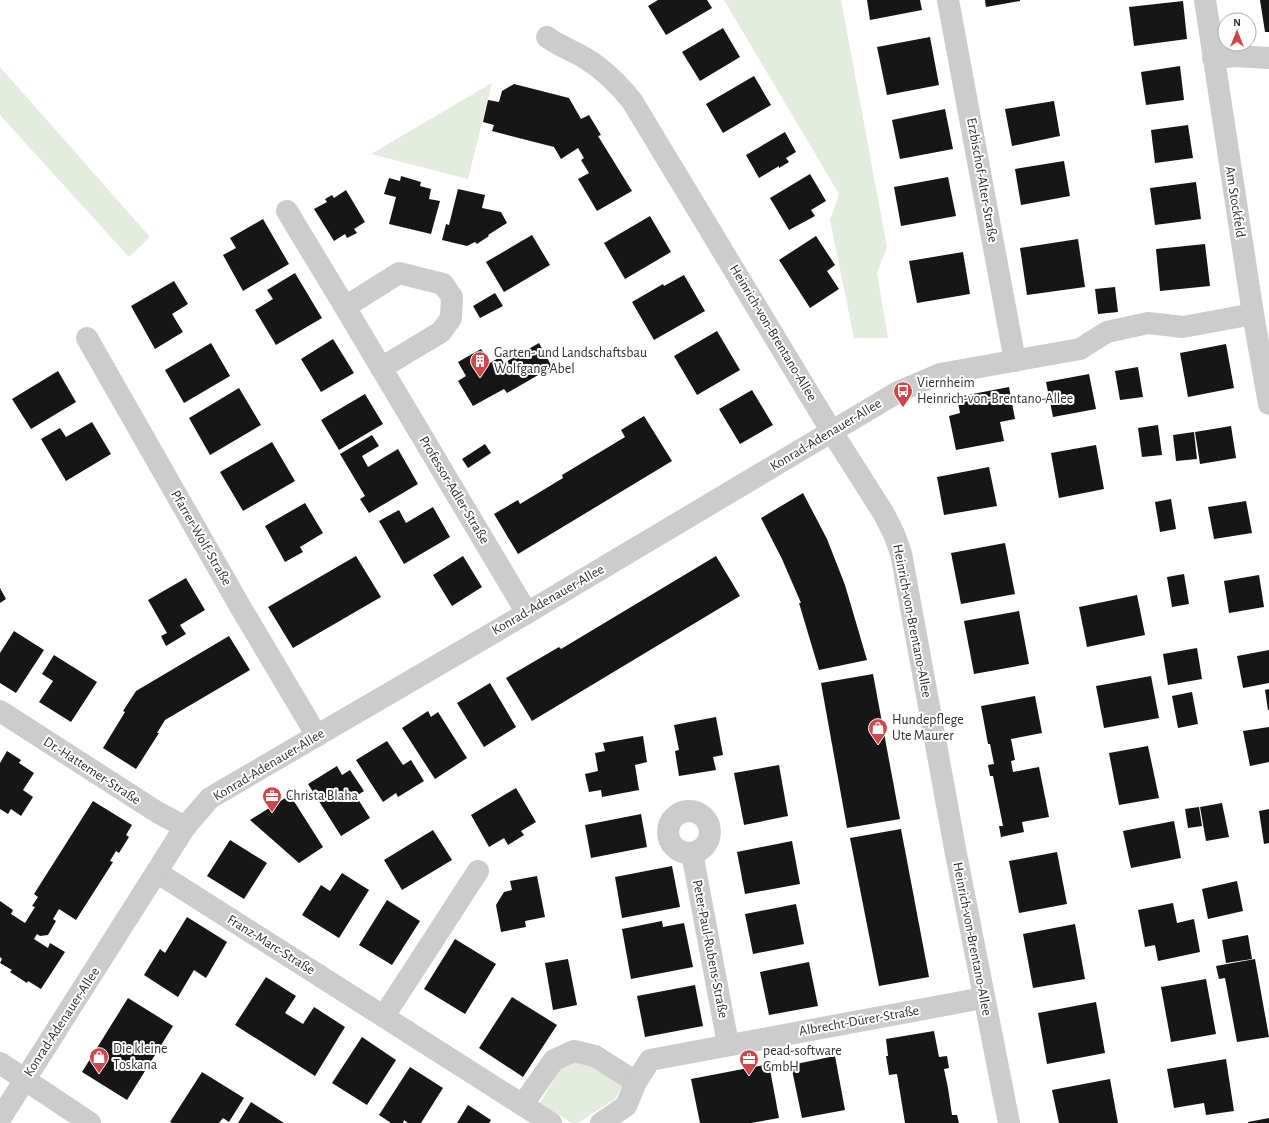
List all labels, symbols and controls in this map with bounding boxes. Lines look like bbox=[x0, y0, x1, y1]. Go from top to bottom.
north arrow bbox=[1217, 12, 1257, 52]
text: N bbox=[1233, 17, 1241, 28]
street label: Erzbischof-Alter-Straße bbox=[964, 116, 1000, 244]
street label: Am Stockfeld bbox=[1222, 165, 1248, 239]
street label: Heinrich-von-Brentano-Allee bbox=[727, 262, 819, 404]
place label: Garten- und Landschaftsbau Wolfgang Abel bbox=[494, 346, 647, 376]
building icon: Garten- und Landschaftsbau Wolfgang Abel bbox=[469, 350, 491, 378]
place label: Viernheim Heinrich-von-Brentano-Allee bbox=[917, 376, 1073, 406]
bus stop icon: Viernheim Heinrich-von-Brentano-Allee bbox=[892, 380, 914, 408]
street label: Konrad-Adenauer-Allee bbox=[768, 396, 884, 474]
street label: Professor-Adler-Straße bbox=[416, 434, 492, 546]
street label: Pfarrer-Wolf-Straße bbox=[168, 488, 234, 588]
street label: Heinrich-von-Brentano-Allee bbox=[890, 543, 934, 699]
street label: Konrad-Adenauer-Allee bbox=[489, 562, 607, 638]
place label: Hundepflege Ute Maurer bbox=[892, 713, 964, 743]
shop icon: Hundepflege Ute Maurer bbox=[867, 717, 889, 745]
street label: Konrad-Adenauer-Allee bbox=[211, 726, 327, 804]
street label: Dr.-Hattemer-Straße bbox=[41, 734, 143, 808]
office icon: Christa Blaha bbox=[261, 785, 283, 813]
place label: Christa Blaha bbox=[286, 789, 358, 803]
street label: Heinrich-von-Brentano-Allee bbox=[950, 861, 994, 1017]
street label: Peter-Paul-Rubens-Straße bbox=[690, 879, 730, 1019]
street label: Franz-Marc-Straße bbox=[225, 912, 317, 978]
street label: Konrad-Adenauer-Allee bbox=[21, 965, 103, 1079]
street label: Albrecht-Dürer-Straße bbox=[798, 1004, 920, 1038]
place label: Die kleine Toskana bbox=[113, 1042, 168, 1072]
place label: pead-software GmbH bbox=[763, 1044, 842, 1074]
shop icon: Die kleine Toskana bbox=[88, 1046, 110, 1074]
office icon: pead-software GmbH bbox=[738, 1048, 760, 1076]

